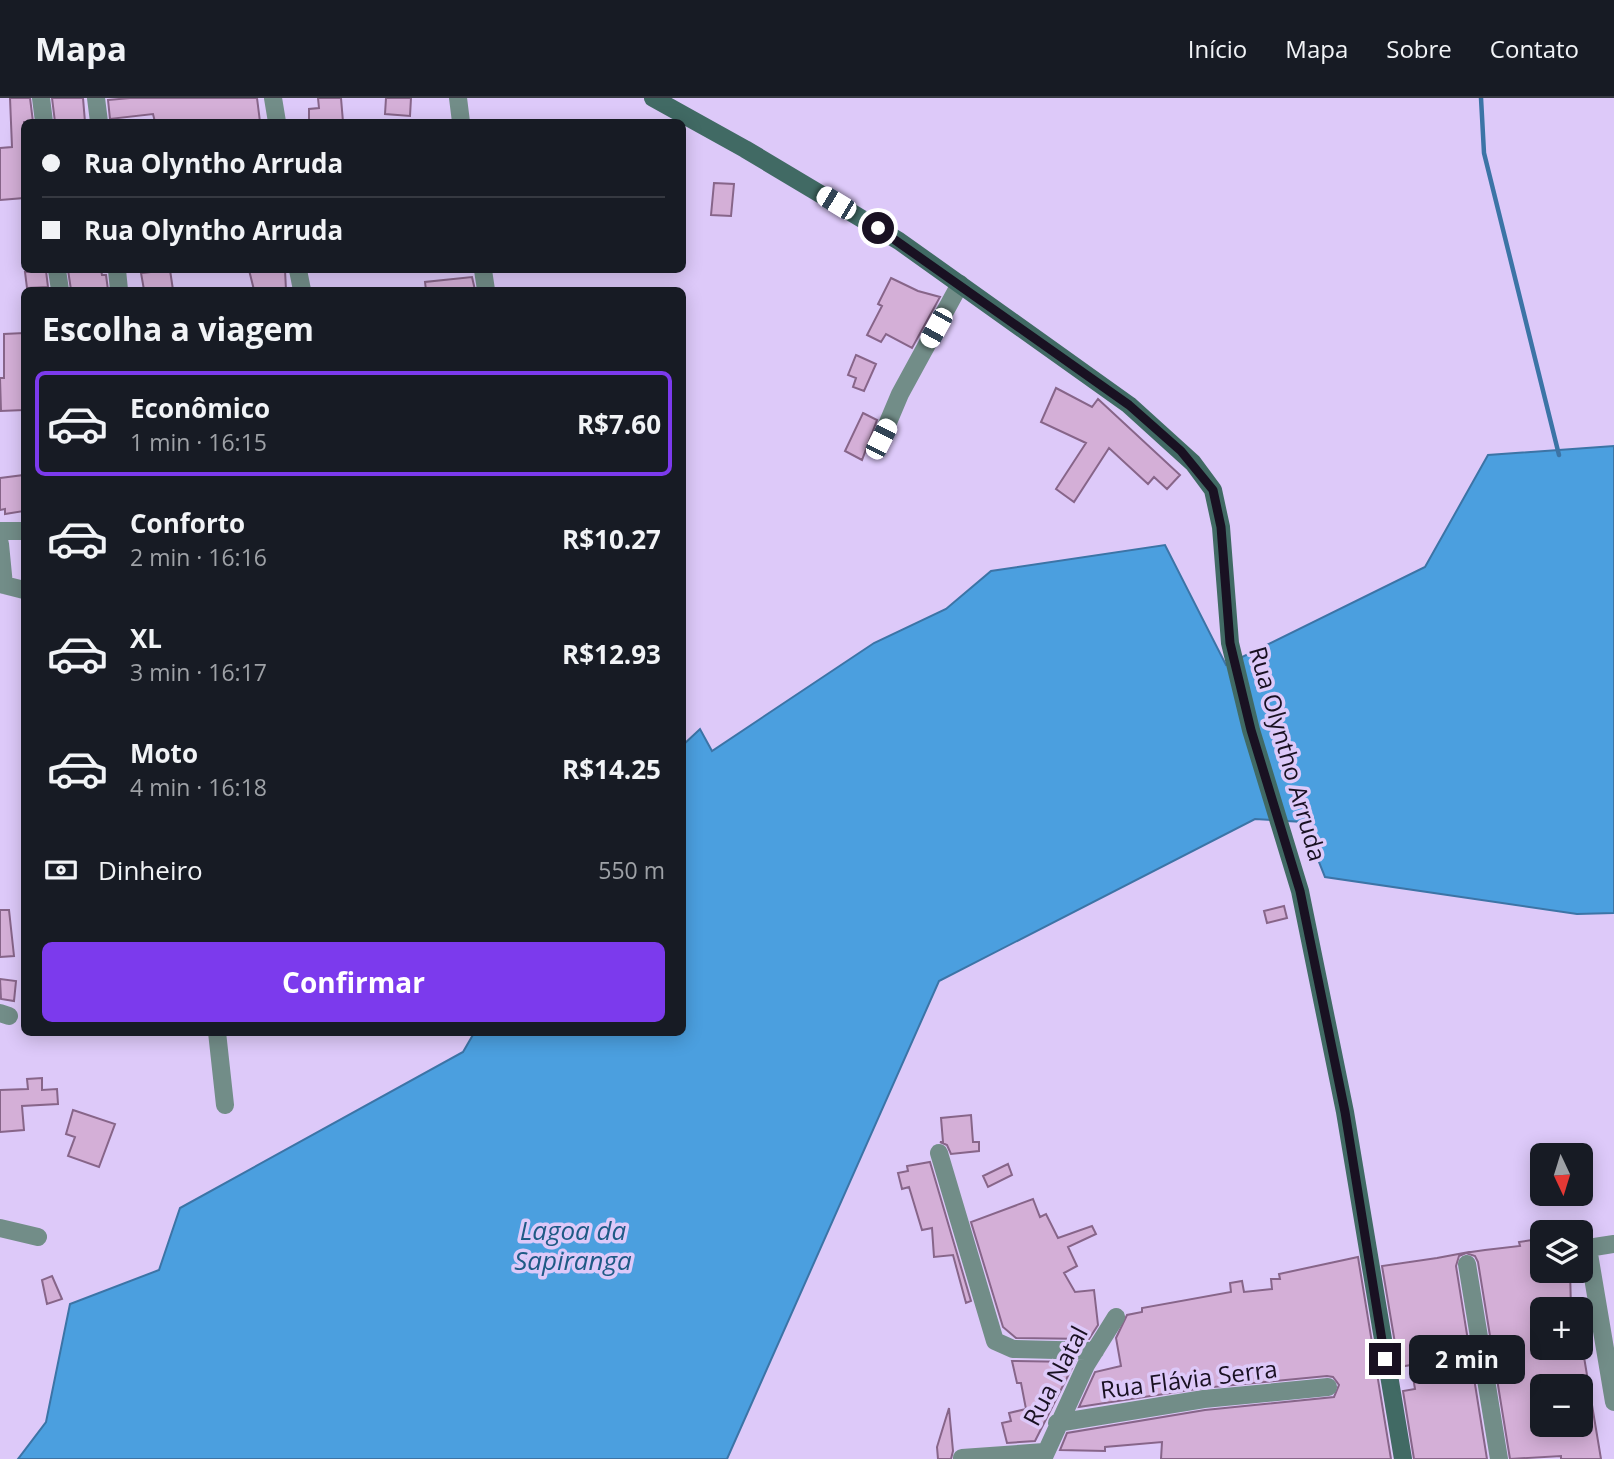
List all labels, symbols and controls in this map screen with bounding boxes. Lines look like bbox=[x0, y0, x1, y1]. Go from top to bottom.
text: Mapa bbox=[35, 26, 127, 71]
text: Início bbox=[1188, 32, 1247, 65]
text: Mapa bbox=[1285, 32, 1348, 65]
text: Sobre bbox=[1386, 32, 1452, 65]
text: Contato bbox=[1490, 32, 1579, 65]
text: Rua Olyntho Arruda bbox=[84, 145, 343, 181]
car bbox=[813, 183, 860, 223]
text: Rua Olyntho Arruda bbox=[84, 212, 343, 248]
route start bbox=[862, 212, 894, 244]
car bbox=[917, 305, 956, 351]
text: Escolha a viagem bbox=[42, 307, 314, 350]
text: Econômico bbox=[130, 390, 270, 426]
icon: car bbox=[46, 392, 109, 455]
text: R$7.60 bbox=[577, 406, 661, 442]
car bbox=[863, 416, 900, 462]
text: 1 min · 16:15 bbox=[130, 426, 267, 458]
text: Conforto bbox=[130, 505, 245, 541]
icon: car bbox=[46, 507, 109, 570]
text: R$10.27 bbox=[562, 521, 661, 557]
text: 2 min · 16:16 bbox=[130, 541, 267, 573]
text: XL bbox=[130, 620, 162, 656]
icon: car bbox=[46, 622, 109, 685]
text: R$12.93 bbox=[562, 636, 661, 672]
street label: Rua Olyntho Arruda bbox=[1242, 642, 1335, 865]
text: 3 min · 16:17 bbox=[130, 656, 267, 688]
text: Moto bbox=[130, 735, 198, 771]
icon: car bbox=[46, 737, 109, 800]
text: R$14.25 bbox=[562, 751, 661, 787]
text: 4 min · 16:18 bbox=[130, 771, 267, 803]
icon: cash bbox=[42, 851, 80, 889]
text: Dinheiro bbox=[98, 852, 203, 888]
text: 550 m bbox=[598, 854, 665, 886]
button: Confirmar bbox=[42, 942, 665, 1022]
north arrow bbox=[1530, 1143, 1592, 1206]
map controls bbox=[1530, 1143, 1593, 1437]
water label: Lagoa da Sapiranga bbox=[514, 1212, 632, 1278]
button: layers bbox=[1530, 1220, 1593, 1283]
button: + bbox=[1530, 1297, 1593, 1360]
street label: Rua Natal bbox=[1015, 1320, 1095, 1431]
callout: 2 min bbox=[1410, 1334, 1525, 1384]
route end bbox=[1369, 1343, 1401, 1375]
text: 2 min bbox=[1435, 1343, 1499, 1375]
street label: Rua Flávia Serra bbox=[1098, 1351, 1279, 1406]
button: − bbox=[1530, 1374, 1593, 1437]

